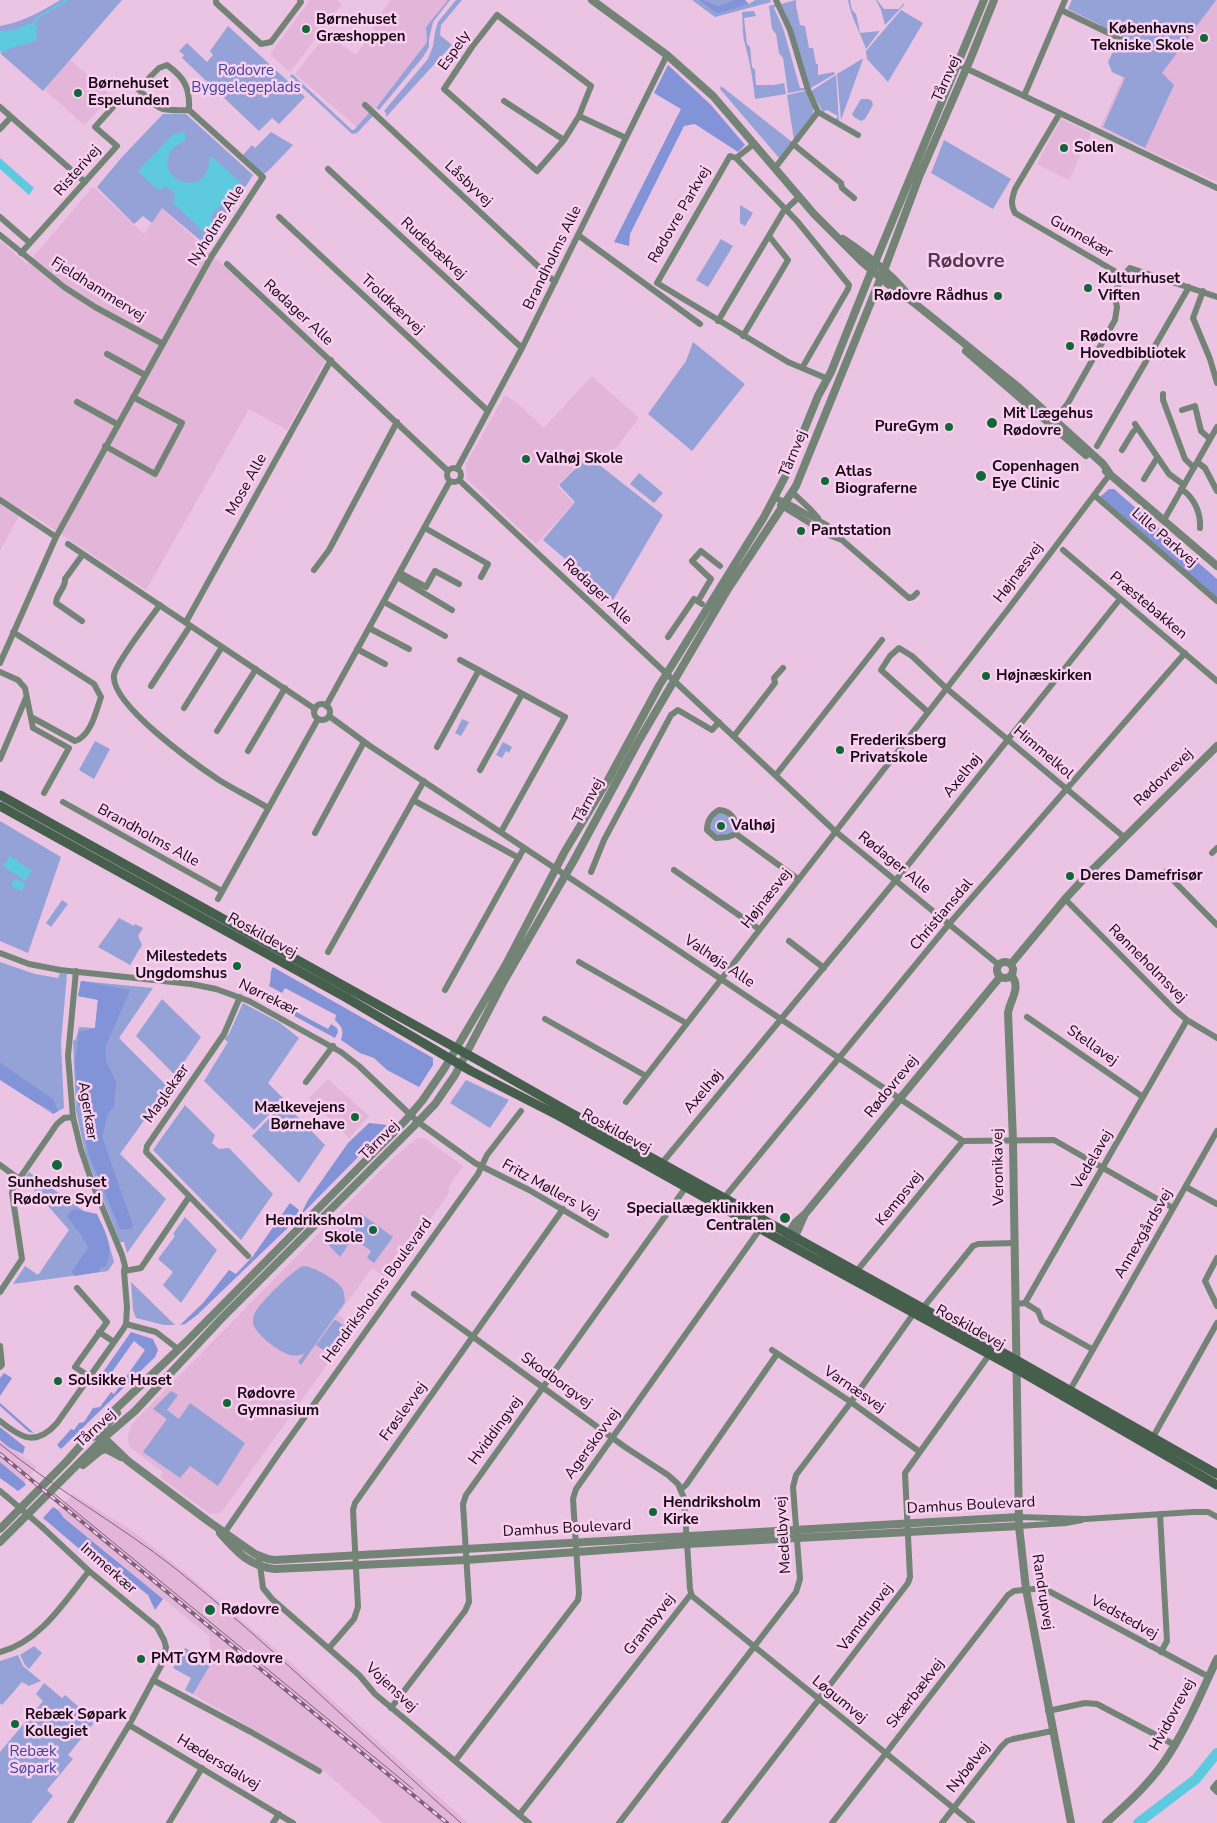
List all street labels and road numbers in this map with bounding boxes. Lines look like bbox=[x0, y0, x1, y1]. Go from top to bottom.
street label: Espely bbox=[435, 28, 475, 74]
street label: Tårnvej bbox=[929, 53, 965, 105]
street label: Risterivej bbox=[51, 142, 105, 200]
street label: Låsbyvej bbox=[440, 157, 496, 211]
street label: Rødovre Parkvej bbox=[645, 163, 715, 267]
street label: Nyholms Alle bbox=[185, 182, 249, 270]
street label: Brandholms Alle bbox=[520, 203, 586, 313]
street label: Gunnekær bbox=[1046, 212, 1116, 262]
street label: Rudebækvej bbox=[396, 214, 470, 284]
street label: Fjeldhammervej bbox=[47, 254, 149, 326]
street label: Troldkærvej bbox=[357, 271, 427, 339]
street label: Rødager Alle bbox=[259, 276, 337, 350]
street label: Tårnvej bbox=[776, 428, 812, 480]
street label: Mose Alle bbox=[223, 451, 271, 519]
street label: Lille Parkvej bbox=[1127, 505, 1201, 571]
street label: Højnæsvej bbox=[990, 539, 1048, 607]
street label: Rødager Alle bbox=[558, 555, 636, 629]
street label: Præstebakken bbox=[1106, 568, 1190, 644]
street label: Himmelkol bbox=[1009, 723, 1077, 783]
street label: Rødovrevej bbox=[1131, 745, 1197, 811]
street label: Axelhøj bbox=[940, 750, 986, 802]
street label: Tårnvej bbox=[570, 775, 608, 827]
street label: Brandholms Alle bbox=[94, 801, 202, 871]
street label: Rødager Alle bbox=[854, 828, 934, 898]
street label: Højnæsvej bbox=[738, 866, 796, 932]
street label: Christiansdal bbox=[907, 875, 977, 955]
street label: Roskildevej bbox=[224, 910, 300, 962]
street label: Rønneholmsvej bbox=[1104, 921, 1190, 1007]
street label: Valhøjs Alle bbox=[680, 932, 758, 992]
street label: Nørrekær bbox=[235, 976, 301, 1020]
street label: Stellavej bbox=[1063, 1022, 1121, 1070]
street label: Rødovrevej bbox=[861, 1052, 923, 1122]
street label: Maglekær bbox=[140, 1061, 194, 1127]
street label: Axelhøj bbox=[681, 1067, 727, 1117]
street label: Agerkær bbox=[74, 1081, 100, 1141]
street label: Roskildevej bbox=[578, 1106, 654, 1158]
street label: Tårnvej bbox=[356, 1117, 404, 1165]
street label: Vedelavej bbox=[1069, 1127, 1117, 1193]
street label: Veronikavej bbox=[989, 1128, 1009, 1206]
street label: Fritz Møllers Vej bbox=[498, 1156, 602, 1224]
street label: Kempsvej bbox=[873, 1168, 927, 1230]
street label: Annexgårdsvej bbox=[1111, 1186, 1177, 1282]
street label: Hendriksholms Boulevard bbox=[320, 1215, 436, 1367]
street label: Roskildevej bbox=[932, 1302, 1008, 1354]
street label: Skodborgvej bbox=[517, 1349, 595, 1413]
street label: Varnæsvej bbox=[820, 1363, 888, 1417]
street label: Frøslevvej bbox=[377, 1379, 431, 1445]
street label: Hviddingvej bbox=[465, 1393, 527, 1469]
street label: Agerskovvej bbox=[561, 1405, 625, 1483]
street label: Tårnvej bbox=[72, 1406, 120, 1452]
street label: Damhus Boulevard bbox=[906, 1494, 1036, 1518]
street label: Medelbyvej bbox=[772, 1496, 796, 1574]
street label: Damhus Boulevard bbox=[502, 1517, 632, 1541]
street label: Immerkær bbox=[76, 1540, 140, 1598]
street label: Randrupvej bbox=[1027, 1553, 1057, 1631]
street label: Vamdrupvej bbox=[835, 1580, 897, 1656]
street label: Grambyvej bbox=[621, 1591, 679, 1659]
street label: Vedstedvej bbox=[1087, 1592, 1161, 1644]
street label: Skærbækvej bbox=[883, 1656, 949, 1732]
street label: Vojensvej bbox=[361, 1660, 421, 1716]
street label: Løgumvej bbox=[808, 1672, 870, 1728]
street label: Hvidovrevej bbox=[1146, 1676, 1200, 1754]
street label: Hædersdalvej bbox=[173, 1731, 263, 1795]
street label: Nybølvej bbox=[944, 1739, 994, 1797]

